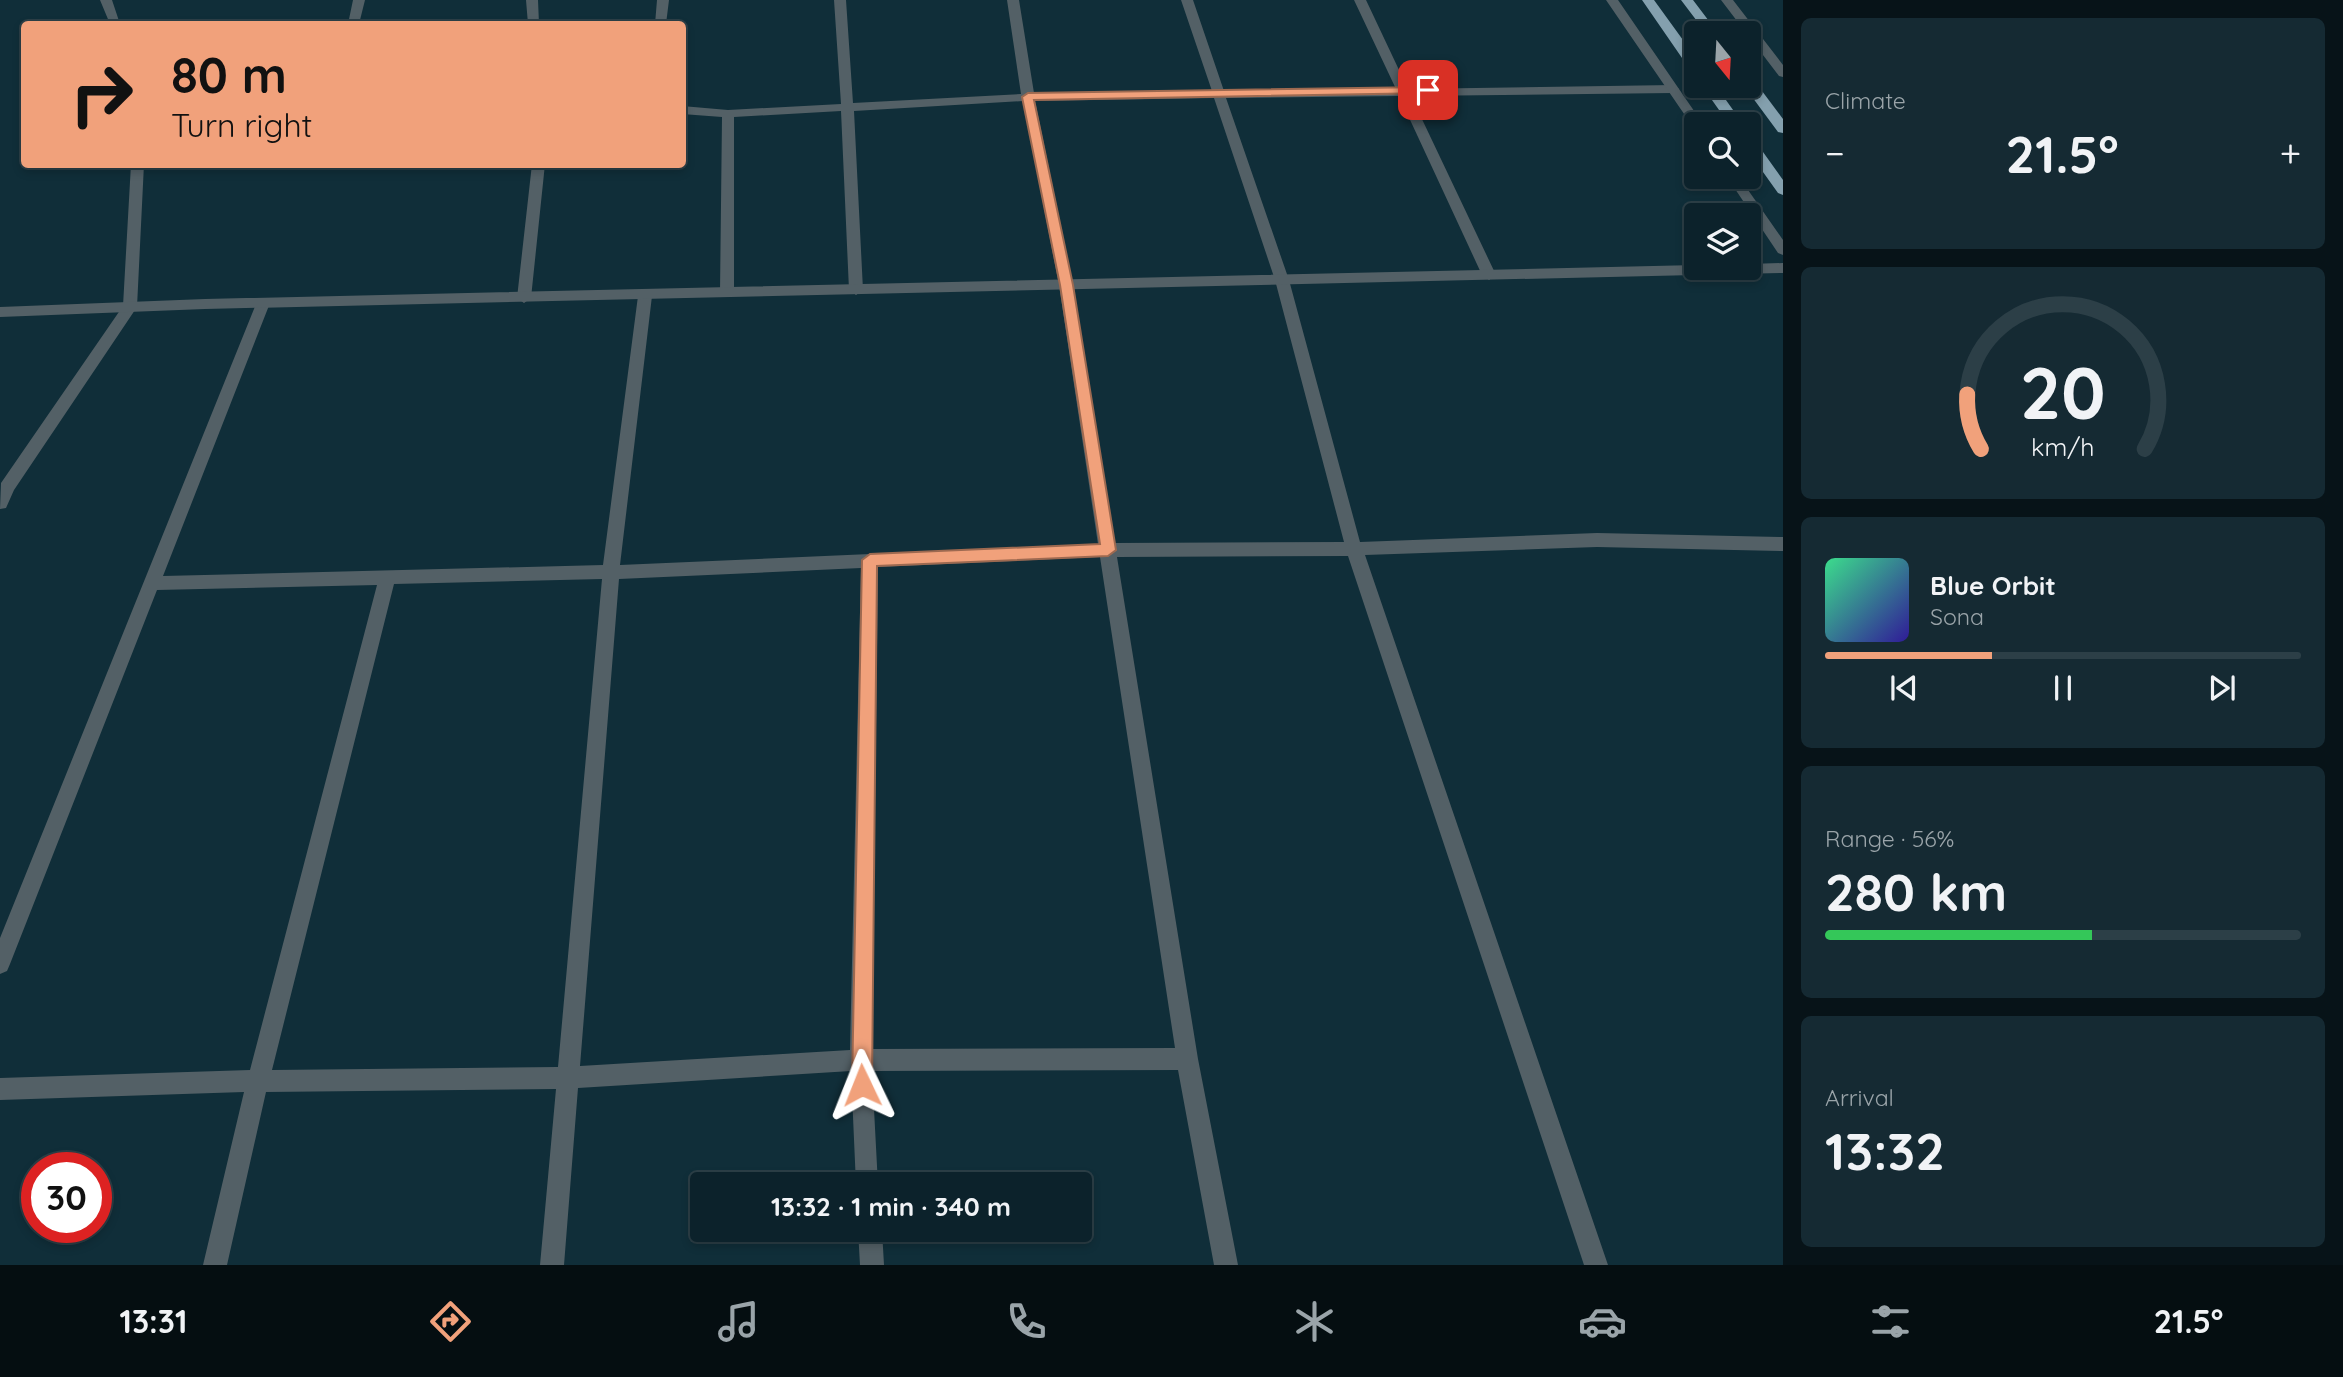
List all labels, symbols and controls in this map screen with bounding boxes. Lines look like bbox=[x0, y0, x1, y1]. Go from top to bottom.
north arrow bbox=[1684, 21, 1760, 98]
map controls bbox=[1684, 21, 1761, 280]
text: 80 m bbox=[171, 44, 287, 105]
icon: right bbox=[56, 49, 147, 140]
pin bbox=[1398, 60, 1458, 120]
icon: arrive bbox=[1409, 71, 1447, 109]
text: Climate bbox=[1825, 86, 1906, 115]
text: Turn right bbox=[171, 105, 312, 145]
button: search bbox=[1684, 112, 1761, 189]
text: 21.5° bbox=[2006, 121, 2119, 186]
text: − bbox=[1825, 129, 1845, 177]
text: + bbox=[2280, 129, 2301, 177]
button: layers bbox=[1684, 203, 1761, 280]
text: 20 bbox=[2020, 347, 2106, 438]
text: km/h bbox=[2031, 431, 2095, 462]
text: Blue Orbit bbox=[1930, 569, 2056, 602]
text: Sona bbox=[1930, 602, 1984, 631]
icon: previous bbox=[1885, 669, 1923, 707]
icon: pause bbox=[2044, 669, 2082, 707]
icon: next bbox=[2203, 669, 2241, 707]
text: Range · 56% bbox=[1825, 824, 1954, 853]
text: 280 km bbox=[1825, 859, 2007, 924]
position arrow bbox=[825, 1048, 899, 1122]
text: Arrival bbox=[1825, 1083, 1894, 1112]
text: 13:32 bbox=[1825, 1118, 1945, 1183]
speed limit sign: 30 bbox=[21, 1152, 112, 1243]
text: 13:32 · 1 min · 340 m bbox=[771, 1190, 1011, 1223]
icon: directions bbox=[426, 1297, 475, 1346]
icon: music bbox=[714, 1297, 763, 1346]
icon: phone bbox=[1002, 1297, 1051, 1346]
icon: climate bbox=[1290, 1297, 1339, 1346]
icon: car bbox=[1578, 1297, 1627, 1346]
icon: filters bbox=[1866, 1297, 1915, 1346]
text: 13:31 bbox=[119, 1301, 187, 1341]
text: 21.5° bbox=[2154, 1301, 2223, 1341]

